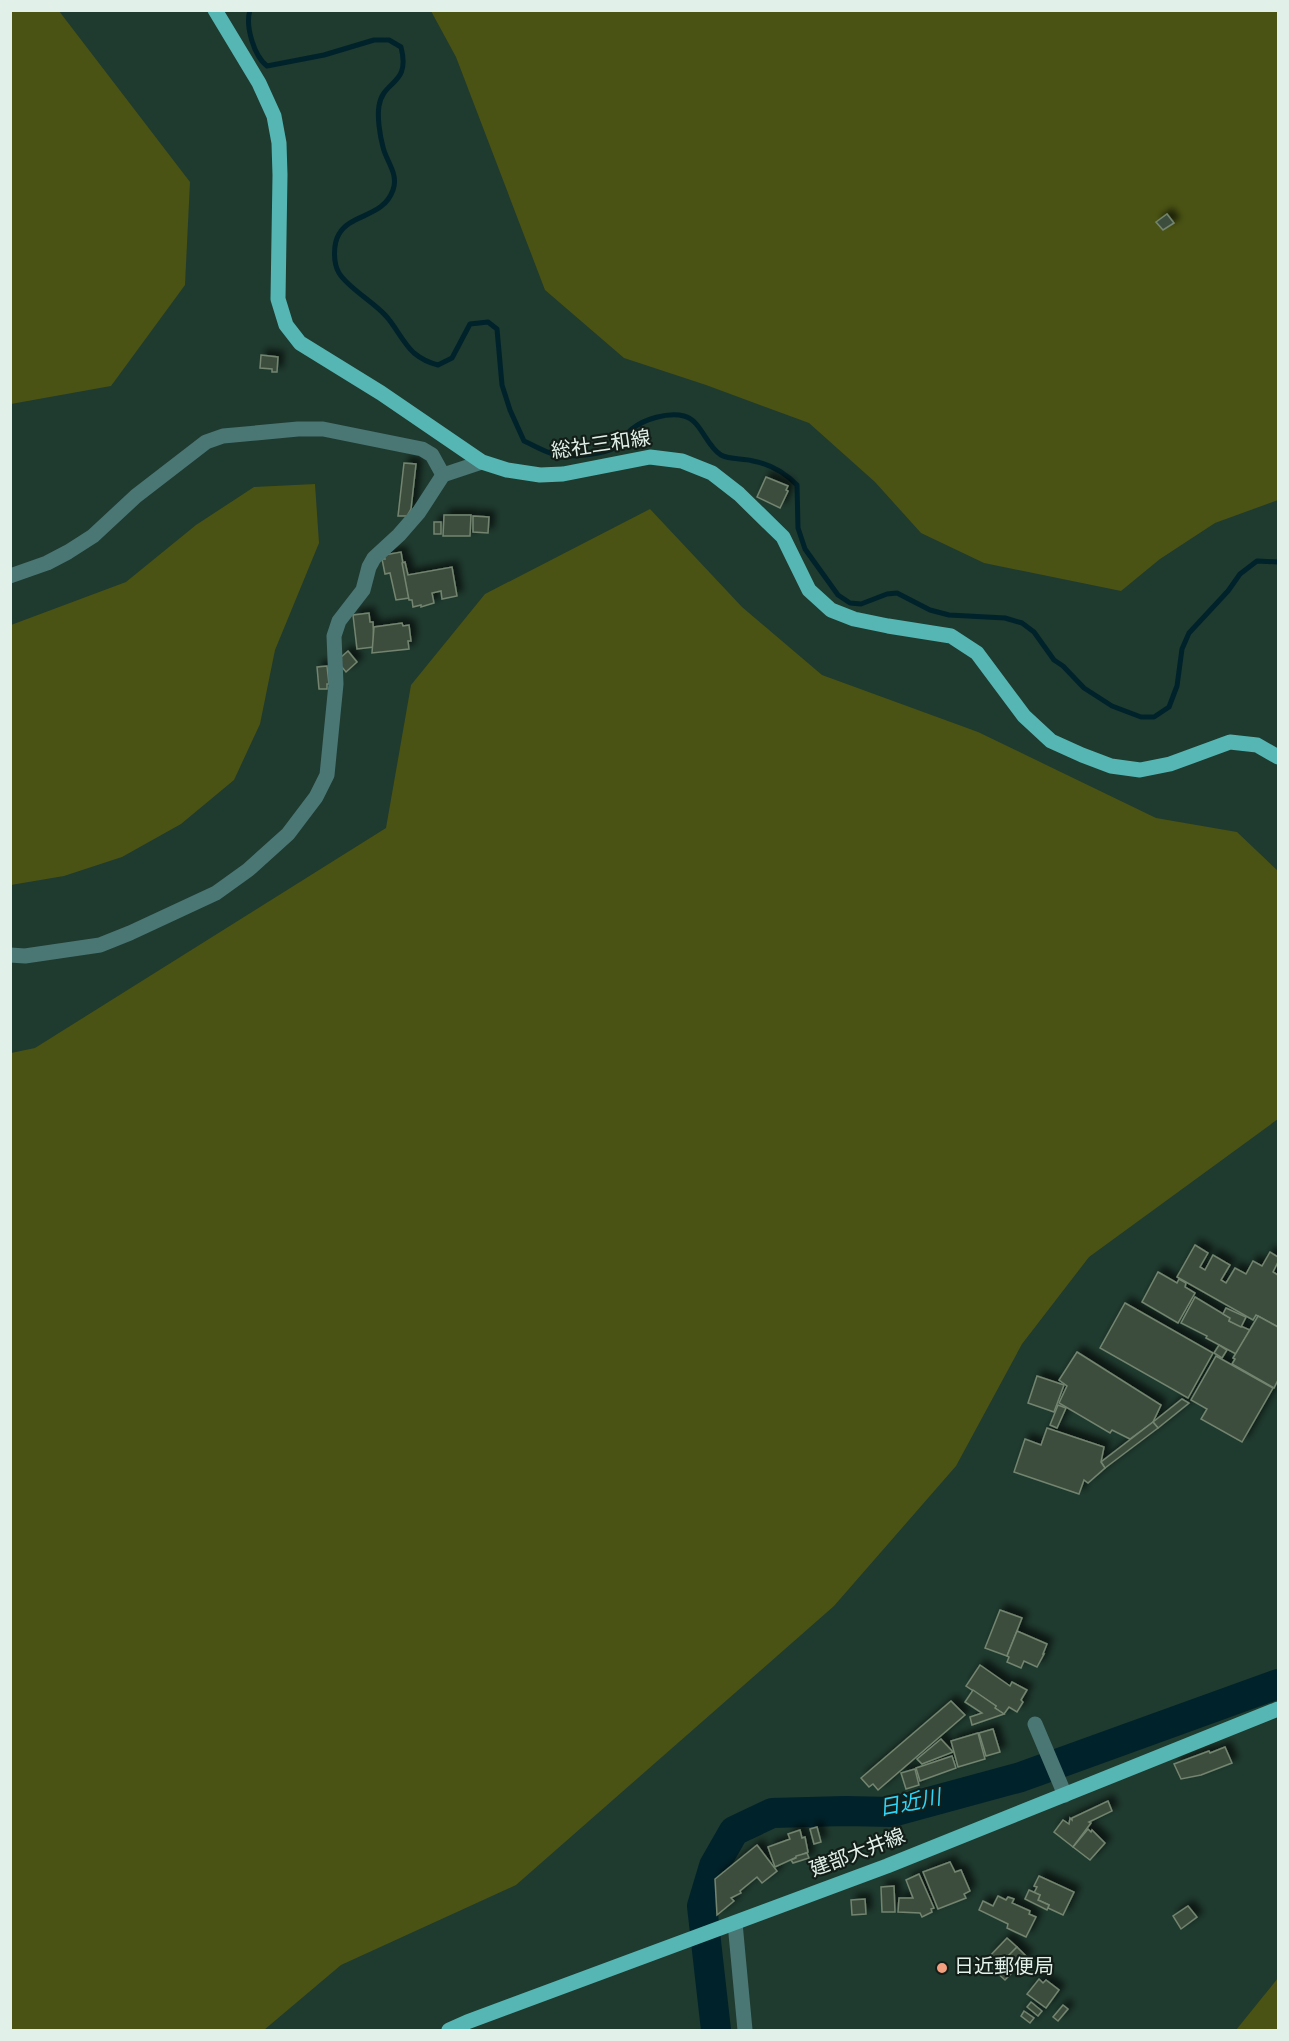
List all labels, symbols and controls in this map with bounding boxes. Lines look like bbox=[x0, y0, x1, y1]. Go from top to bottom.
street label: 総社三和線 bbox=[550, 426, 652, 466]
water label: 日近川 bbox=[877, 1784, 945, 1823]
street label: 建部大井線 bbox=[807, 1824, 909, 1884]
place label: 日近郵便局 bbox=[954, 1955, 1054, 1981]
marker: 日近郵便局 bbox=[935, 1961, 949, 1975]

